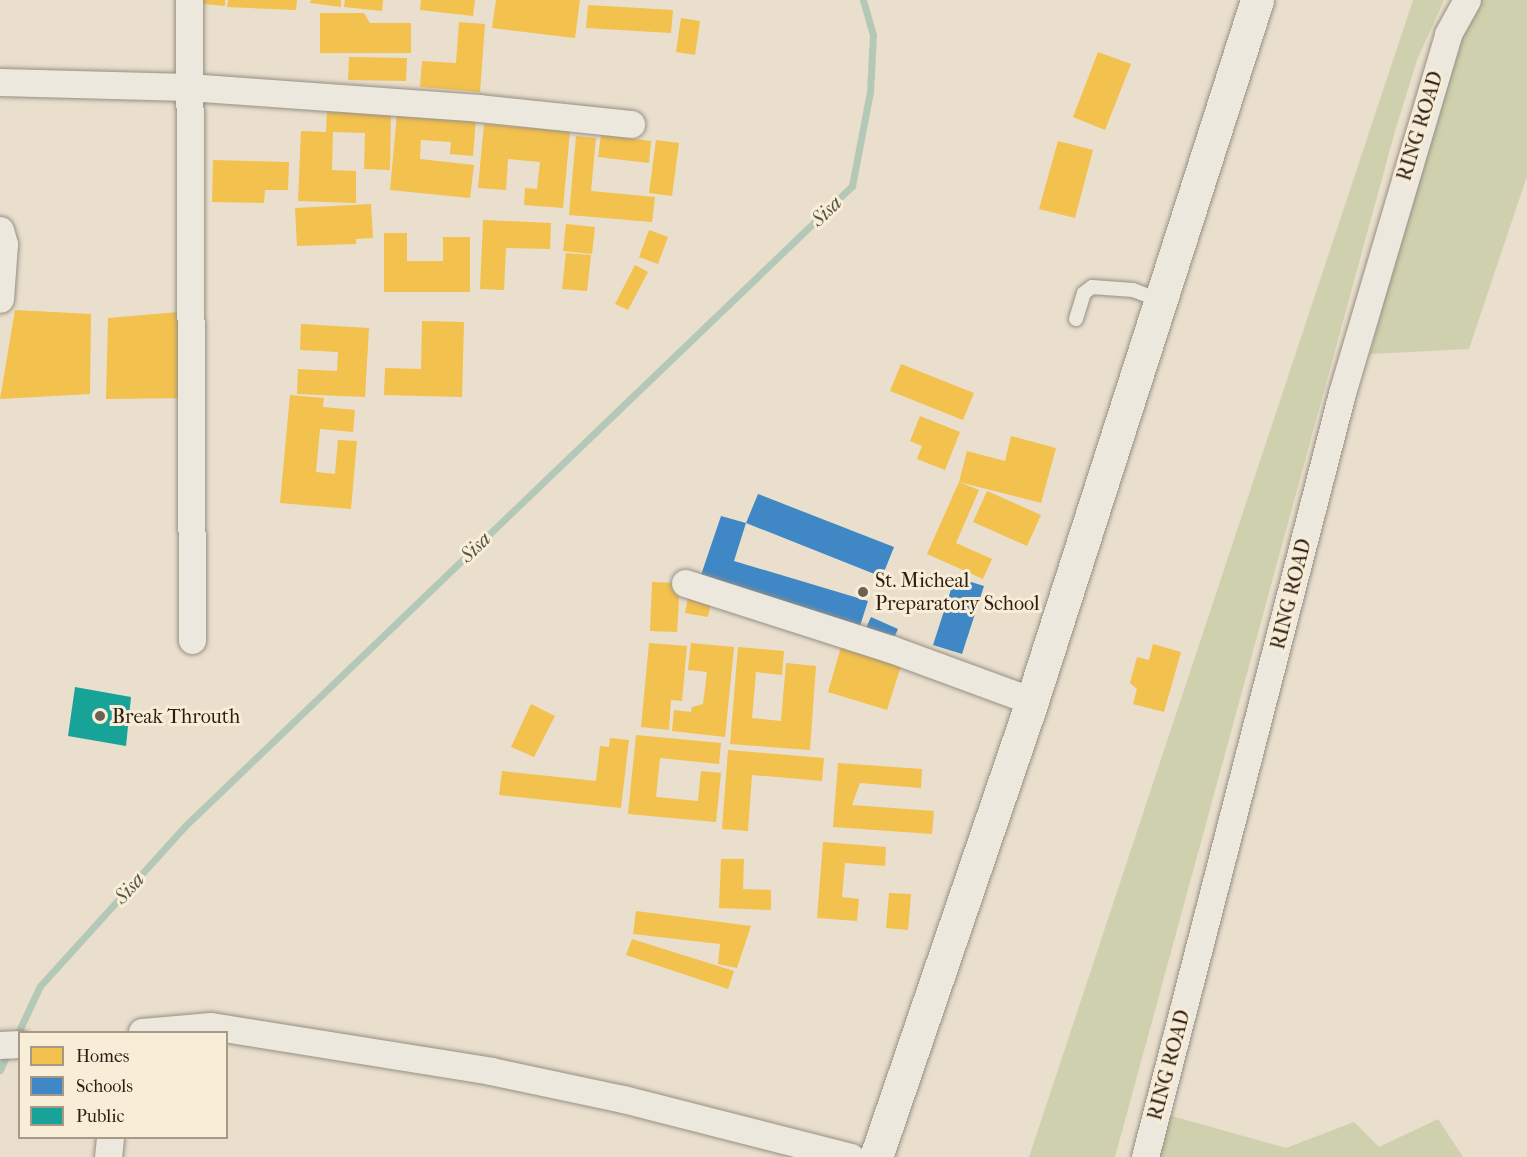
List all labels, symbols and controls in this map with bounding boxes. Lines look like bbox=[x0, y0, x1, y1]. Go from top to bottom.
street label: RING ROAD bbox=[1392, 68, 1448, 184]
water label: Sisa bbox=[805, 190, 847, 232]
water label: Sisa bbox=[454, 526, 496, 568]
street label: RING ROAD bbox=[1266, 536, 1316, 652]
place label: St. Micheal Preparatory School bbox=[875, 568, 1040, 615]
marker: St. Micheal Preparatory School bbox=[856, 585, 870, 599]
place label: Break Throuth bbox=[112, 704, 240, 728]
marker: Break Throuth bbox=[93, 709, 107, 723]
water label: Sisa bbox=[108, 867, 150, 909]
street label: RING ROAD bbox=[1143, 1007, 1195, 1123]
legend bbox=[18, 1031, 228, 1139]
text: Homes bbox=[76, 1046, 130, 1067]
text: Schools bbox=[76, 1076, 133, 1097]
text: Public bbox=[76, 1106, 124, 1127]

